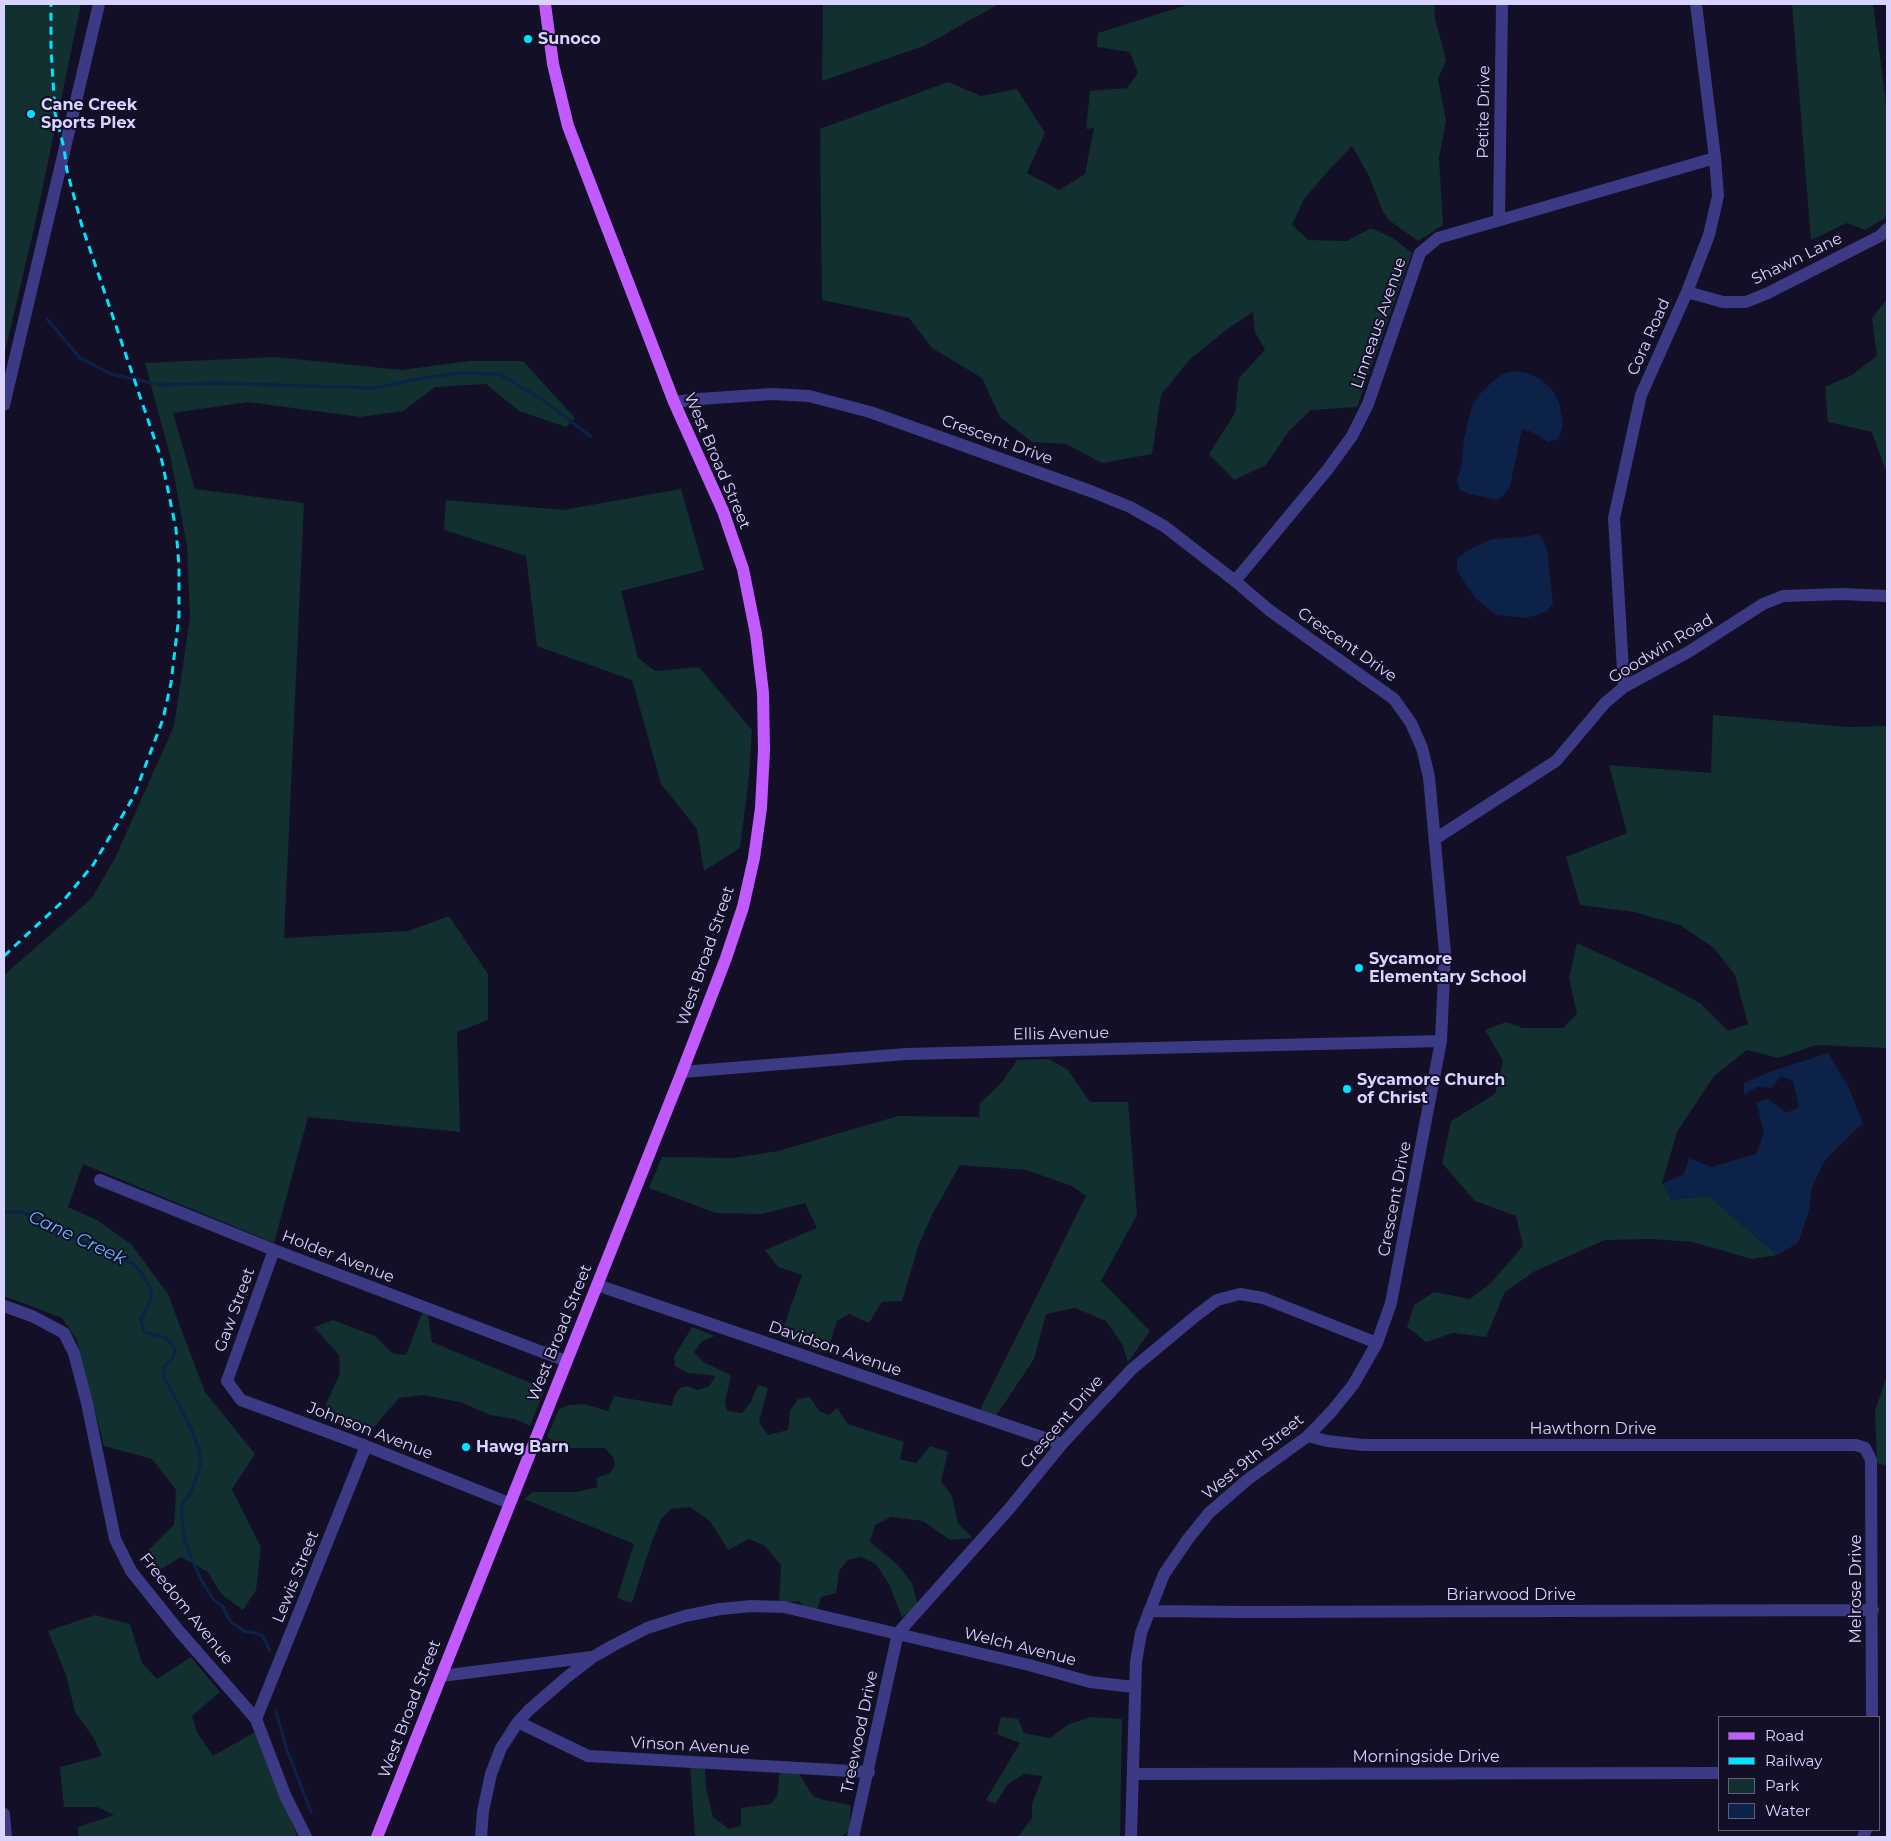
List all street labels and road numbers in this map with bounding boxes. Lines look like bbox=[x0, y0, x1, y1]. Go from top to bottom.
street label: Petite Drive bbox=[1474, 65, 1494, 159]
street label: Shawn Lane bbox=[1749, 229, 1845, 289]
street label: Linneaus Avenue bbox=[1348, 255, 1410, 391]
street label: Cora Road bbox=[1624, 296, 1674, 378]
street label: West Broad Street bbox=[680, 390, 754, 532]
street label: Crescent Drive bbox=[939, 411, 1055, 469]
street label: Crescent Drive bbox=[1294, 604, 1400, 686]
street label: Goodwin Road bbox=[1605, 610, 1717, 688]
street label: West Broad Street bbox=[673, 884, 739, 1028]
street label: Ellis Avenue bbox=[1013, 1024, 1109, 1044]
street label: Crescent Drive bbox=[1374, 1140, 1416, 1258]
street label: Holder Avenue bbox=[279, 1227, 397, 1287]
street label: West Broad Street bbox=[524, 1262, 596, 1404]
street label: Gaw Street bbox=[211, 1265, 259, 1355]
street label: Davidson Avenue bbox=[766, 1317, 904, 1381]
street label: Crescent Drive bbox=[1016, 1372, 1108, 1472]
street label: Johnson Avenue bbox=[305, 1398, 435, 1464]
street label: West 9th Street bbox=[1198, 1410, 1308, 1504]
street label: Hawthorn Drive bbox=[1529, 1419, 1657, 1439]
street label: Lewis Street bbox=[269, 1528, 323, 1626]
street label: Melrose Drive bbox=[1846, 1534, 1866, 1644]
street label: Freedom Avenue bbox=[135, 1549, 237, 1669]
street label: Briarwood Drive bbox=[1446, 1585, 1576, 1605]
street label: Welch Avenue bbox=[962, 1624, 1078, 1670]
street label: West Broad Street bbox=[375, 1637, 445, 1781]
street label: Treewood Drive bbox=[838, 1669, 882, 1795]
street label: Vinson Avenue bbox=[630, 1733, 750, 1759]
street label: Morningside Drive bbox=[1352, 1747, 1500, 1767]

